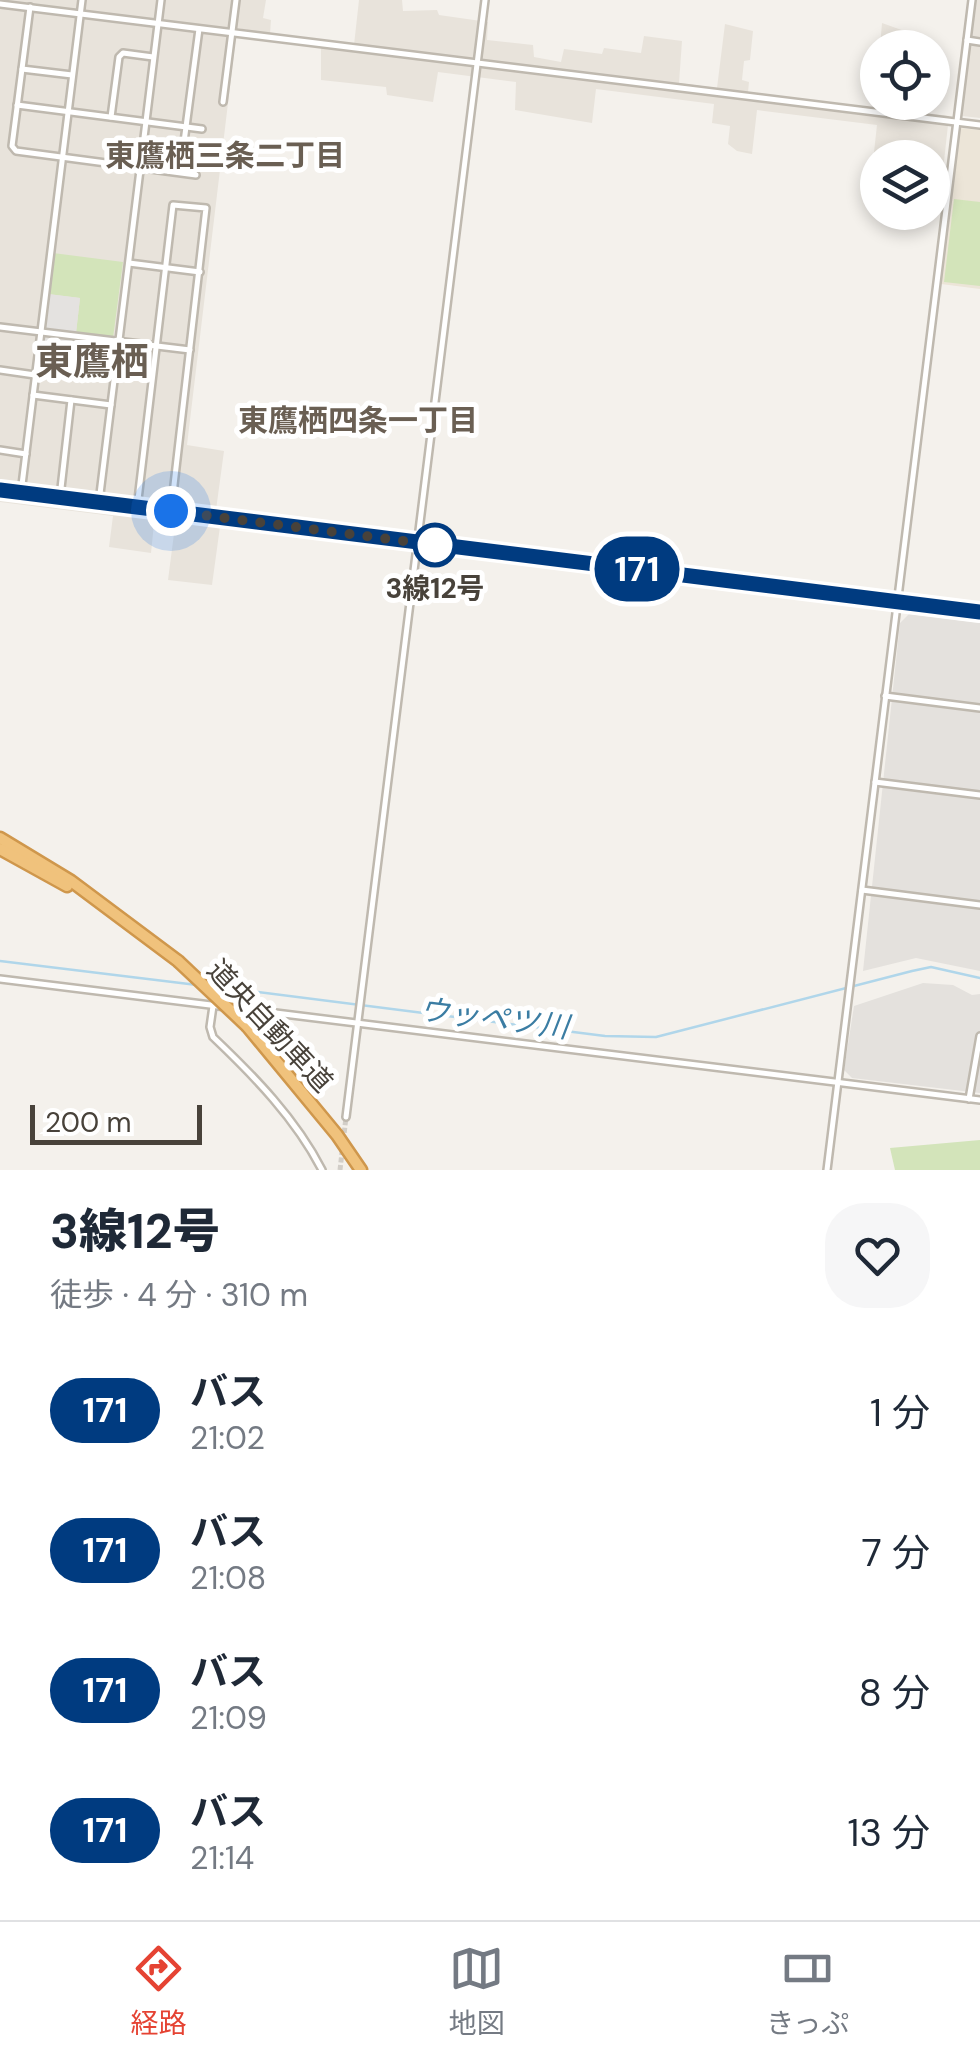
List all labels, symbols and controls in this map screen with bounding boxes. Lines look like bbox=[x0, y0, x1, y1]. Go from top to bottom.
map controls bbox=[860, 30, 950, 230]
button: locate bbox=[860, 30, 950, 120]
district label: 東鷹栖三条二丁目 bbox=[105, 136, 345, 175]
button: layers bbox=[860, 140, 950, 230]
district label: 東鷹栖 bbox=[35, 337, 149, 387]
district label: 東鷹栖四条一丁目 bbox=[238, 401, 478, 440]
your location bbox=[146, 486, 196, 536]
marker: 3線12号 bbox=[414, 524, 456, 566]
line badge: 171 bbox=[580, 536, 694, 602]
text: 171 bbox=[615, 546, 659, 592]
place label: 3線12号 bbox=[385, 570, 485, 607]
street label: 道央自動車道 bbox=[199, 952, 341, 1100]
water label: ウッペツ川 bbox=[417, 990, 574, 1047]
scale bar bbox=[30, 1100, 202, 1144]
text: 200 m bbox=[45, 1104, 132, 1141]
text: 3線12号 bbox=[50, 1200, 220, 1263]
button: heart bbox=[825, 1203, 930, 1308]
text: 徒歩 · 4 分 · 310 m bbox=[50, 1274, 308, 1316]
text: バス bbox=[190, 1367, 266, 1417]
text: 171 bbox=[83, 1387, 127, 1433]
text: 1 分 bbox=[870, 1388, 930, 1438]
text: 21:02 bbox=[190, 1417, 265, 1459]
text: バス bbox=[190, 1507, 266, 1557]
text: 171 bbox=[83, 1527, 127, 1573]
text: 7 分 bbox=[862, 1528, 930, 1578]
text: 21:08 bbox=[190, 1557, 266, 1599]
text: バス bbox=[190, 1647, 266, 1697]
text: 171 bbox=[83, 1667, 127, 1713]
text: 8 分 bbox=[859, 1668, 930, 1718]
text: 21:09 bbox=[190, 1697, 267, 1739]
text: バス bbox=[190, 1787, 266, 1837]
text: 171 bbox=[83, 1807, 127, 1853]
text: 13 分 bbox=[848, 1808, 930, 1858]
text: 21:14 bbox=[190, 1837, 254, 1879]
tab: 経路 bbox=[131, 1941, 187, 2042]
tab: 地図 bbox=[449, 1941, 505, 2042]
tab: きっぷ bbox=[766, 1941, 849, 2042]

